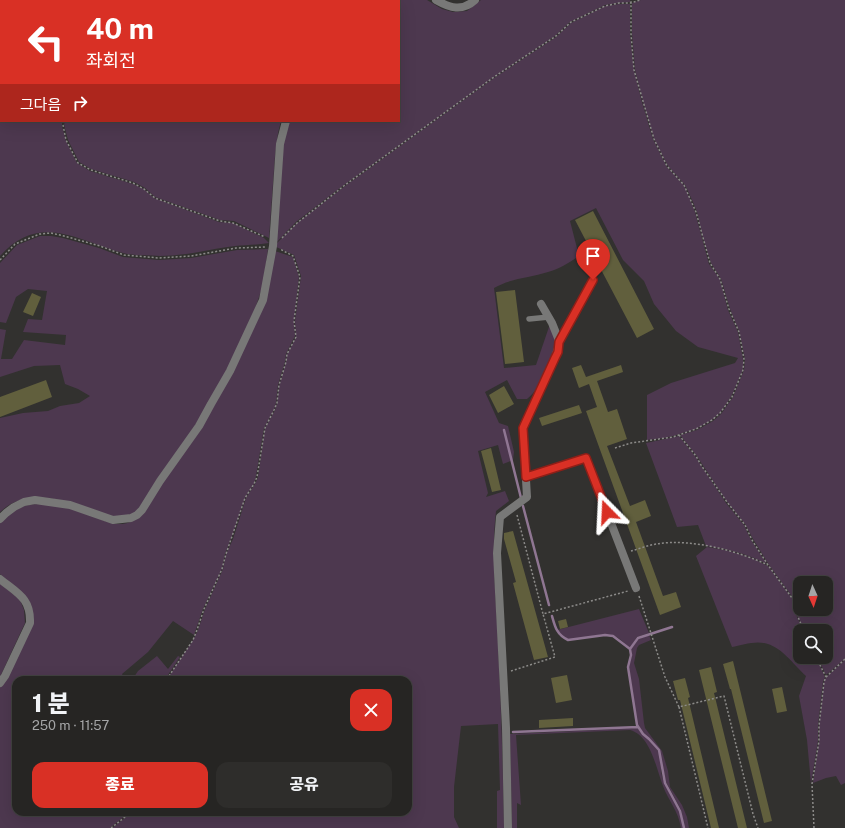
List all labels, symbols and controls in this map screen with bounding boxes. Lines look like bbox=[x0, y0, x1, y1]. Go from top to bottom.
text: 40 m bbox=[86, 12, 154, 45]
icon: left bbox=[20, 16, 72, 68]
text: 좌회전 bbox=[86, 50, 136, 71]
icon: right bbox=[69, 92, 91, 114]
text: 그다음 bbox=[20, 96, 61, 113]
pin bbox=[576, 239, 610, 280]
icon: arrive bbox=[582, 245, 604, 267]
position arrow bbox=[586, 491, 628, 533]
north arrow bbox=[793, 576, 833, 616]
map controls bbox=[793, 576, 833, 664]
button: search bbox=[793, 624, 833, 664]
text: 1 분 bbox=[32, 689, 70, 717]
button: close bbox=[350, 689, 392, 731]
text: 250 m · 11:57 bbox=[32, 718, 109, 733]
button: 종료 bbox=[32, 762, 208, 808]
button: 공유 bbox=[216, 762, 392, 808]

